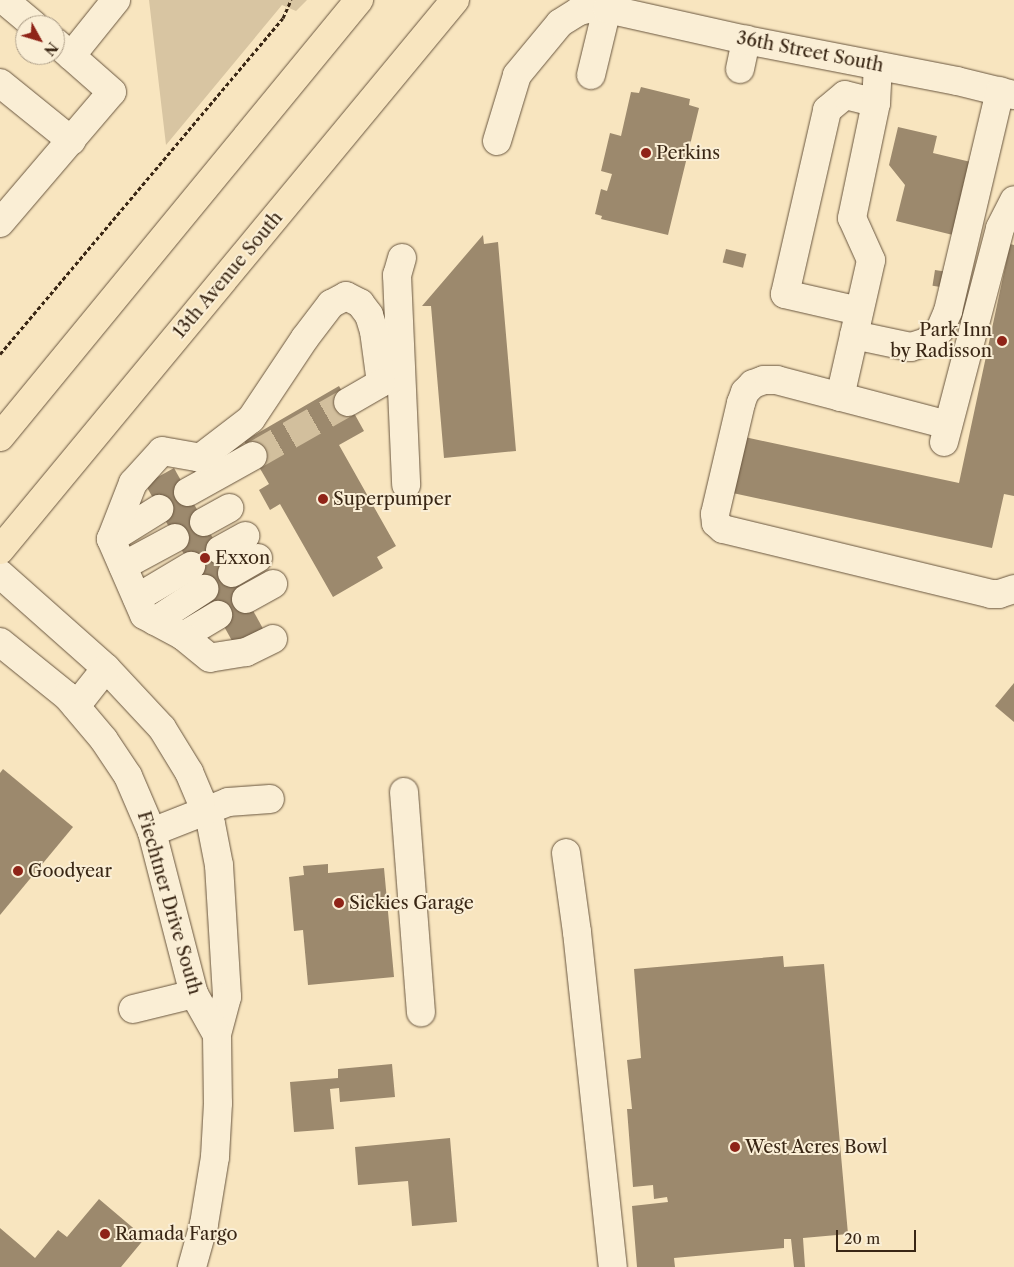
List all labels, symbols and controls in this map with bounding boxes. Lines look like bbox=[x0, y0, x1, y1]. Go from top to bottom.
north arrow bbox=[15, 15, 65, 65]
street label: 36th Street South bbox=[735, 27, 885, 77]
text: N bbox=[40, 38, 62, 59]
place label: Perkins bbox=[656, 142, 720, 164]
marker: Perkins bbox=[640, 147, 652, 159]
street label: 13th Avenue South bbox=[169, 207, 287, 343]
place label: Park Inn by Radisson bbox=[890, 320, 992, 362]
marker: Park Inn by Radisson bbox=[996, 335, 1008, 347]
place label: Superpumper bbox=[333, 488, 451, 510]
marker: Superpumper bbox=[317, 493, 329, 505]
place label: Exxon bbox=[215, 547, 270, 569]
marker: Exxon bbox=[199, 552, 211, 564]
street label: Fiechtner Drive South bbox=[132, 809, 206, 997]
place label: Goodyear bbox=[28, 860, 112, 882]
marker: Goodyear bbox=[12, 865, 24, 877]
place label: Sickies Garage bbox=[349, 892, 474, 914]
marker: Sickies Garage bbox=[333, 897, 345, 909]
place label: West Acres Bowl bbox=[745, 1136, 888, 1158]
marker: West Acres Bowl bbox=[729, 1141, 741, 1153]
scale bar bbox=[839, 1220, 919, 1252]
place label: Ramada Fargo bbox=[115, 1223, 238, 1245]
marker: Ramada Fargo bbox=[99, 1228, 111, 1240]
text: 20 m bbox=[844, 1229, 880, 1248]

